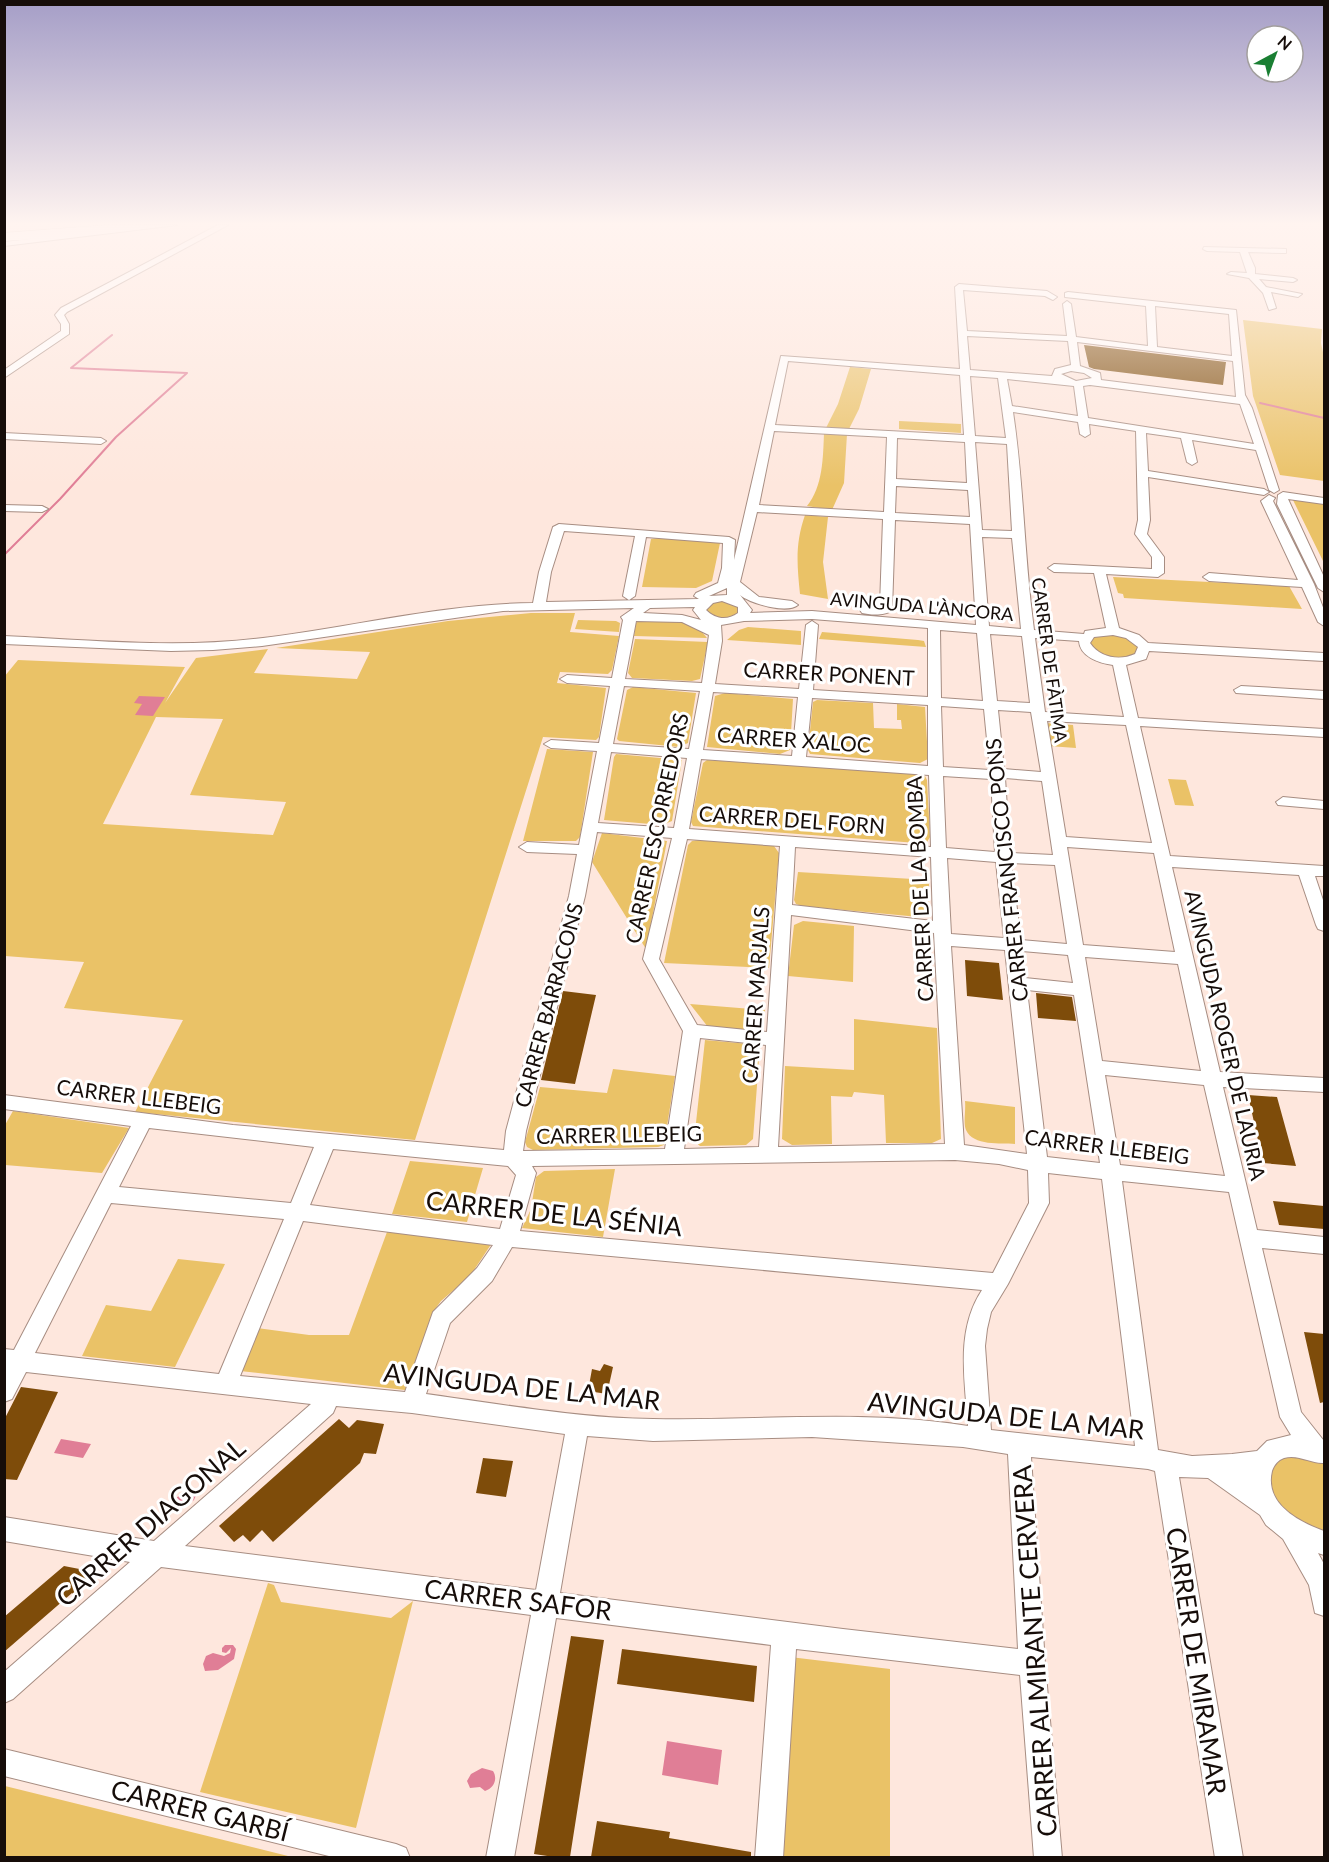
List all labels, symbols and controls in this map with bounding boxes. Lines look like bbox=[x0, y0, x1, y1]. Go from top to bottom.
north arrow bbox=[1245, 24, 1305, 84]
text: N bbox=[1274, 31, 1296, 54]
street label: CARRER DE FÀTIMA bbox=[1028, 576, 1073, 745]
street label: AVINGUDA L'ÀNCORA bbox=[829, 587, 1015, 625]
street label: CARRER PONENT bbox=[743, 656, 916, 690]
street label: CARRER ESCORREDORS bbox=[619, 710, 693, 946]
street label: CARRER XALOC bbox=[716, 721, 872, 757]
street label: CARRER FRANCISCO PONS bbox=[980, 737, 1032, 1003]
street label: CARRER DE LA BOMBA bbox=[901, 775, 937, 1002]
street label: CARRER DEL FORN bbox=[698, 800, 886, 838]
street label: AVINGUDA ROGER DE LAURIA bbox=[1180, 887, 1272, 1183]
street label: CARRER BARRACONS bbox=[509, 900, 587, 1110]
street label: CARRER MARJALS bbox=[736, 906, 774, 1084]
street label: CARRER LLEBEIG bbox=[55, 1073, 223, 1119]
street label: CARRER LLEBEIG bbox=[536, 1120, 702, 1148]
street label: CARRER LLEBEIG bbox=[1023, 1123, 1191, 1169]
street label: CARRER DE LA SÉNIA bbox=[424, 1184, 684, 1242]
street label: AVINGUDA DE LA MAR bbox=[382, 1356, 663, 1417]
street label: AVINGUDA DE LA MAR bbox=[866, 1385, 1147, 1446]
street label: CARRER DIAGONAL bbox=[49, 1431, 251, 1613]
street label: CARRER ALMIRANTE CERVERA bbox=[1005, 1464, 1063, 1838]
street label: CARRER DE MIRAMAR bbox=[1160, 1525, 1234, 1798]
street label: CARRER SAFOR bbox=[422, 1572, 614, 1626]
street label: CARRER GARBÍ bbox=[108, 1772, 294, 1848]

